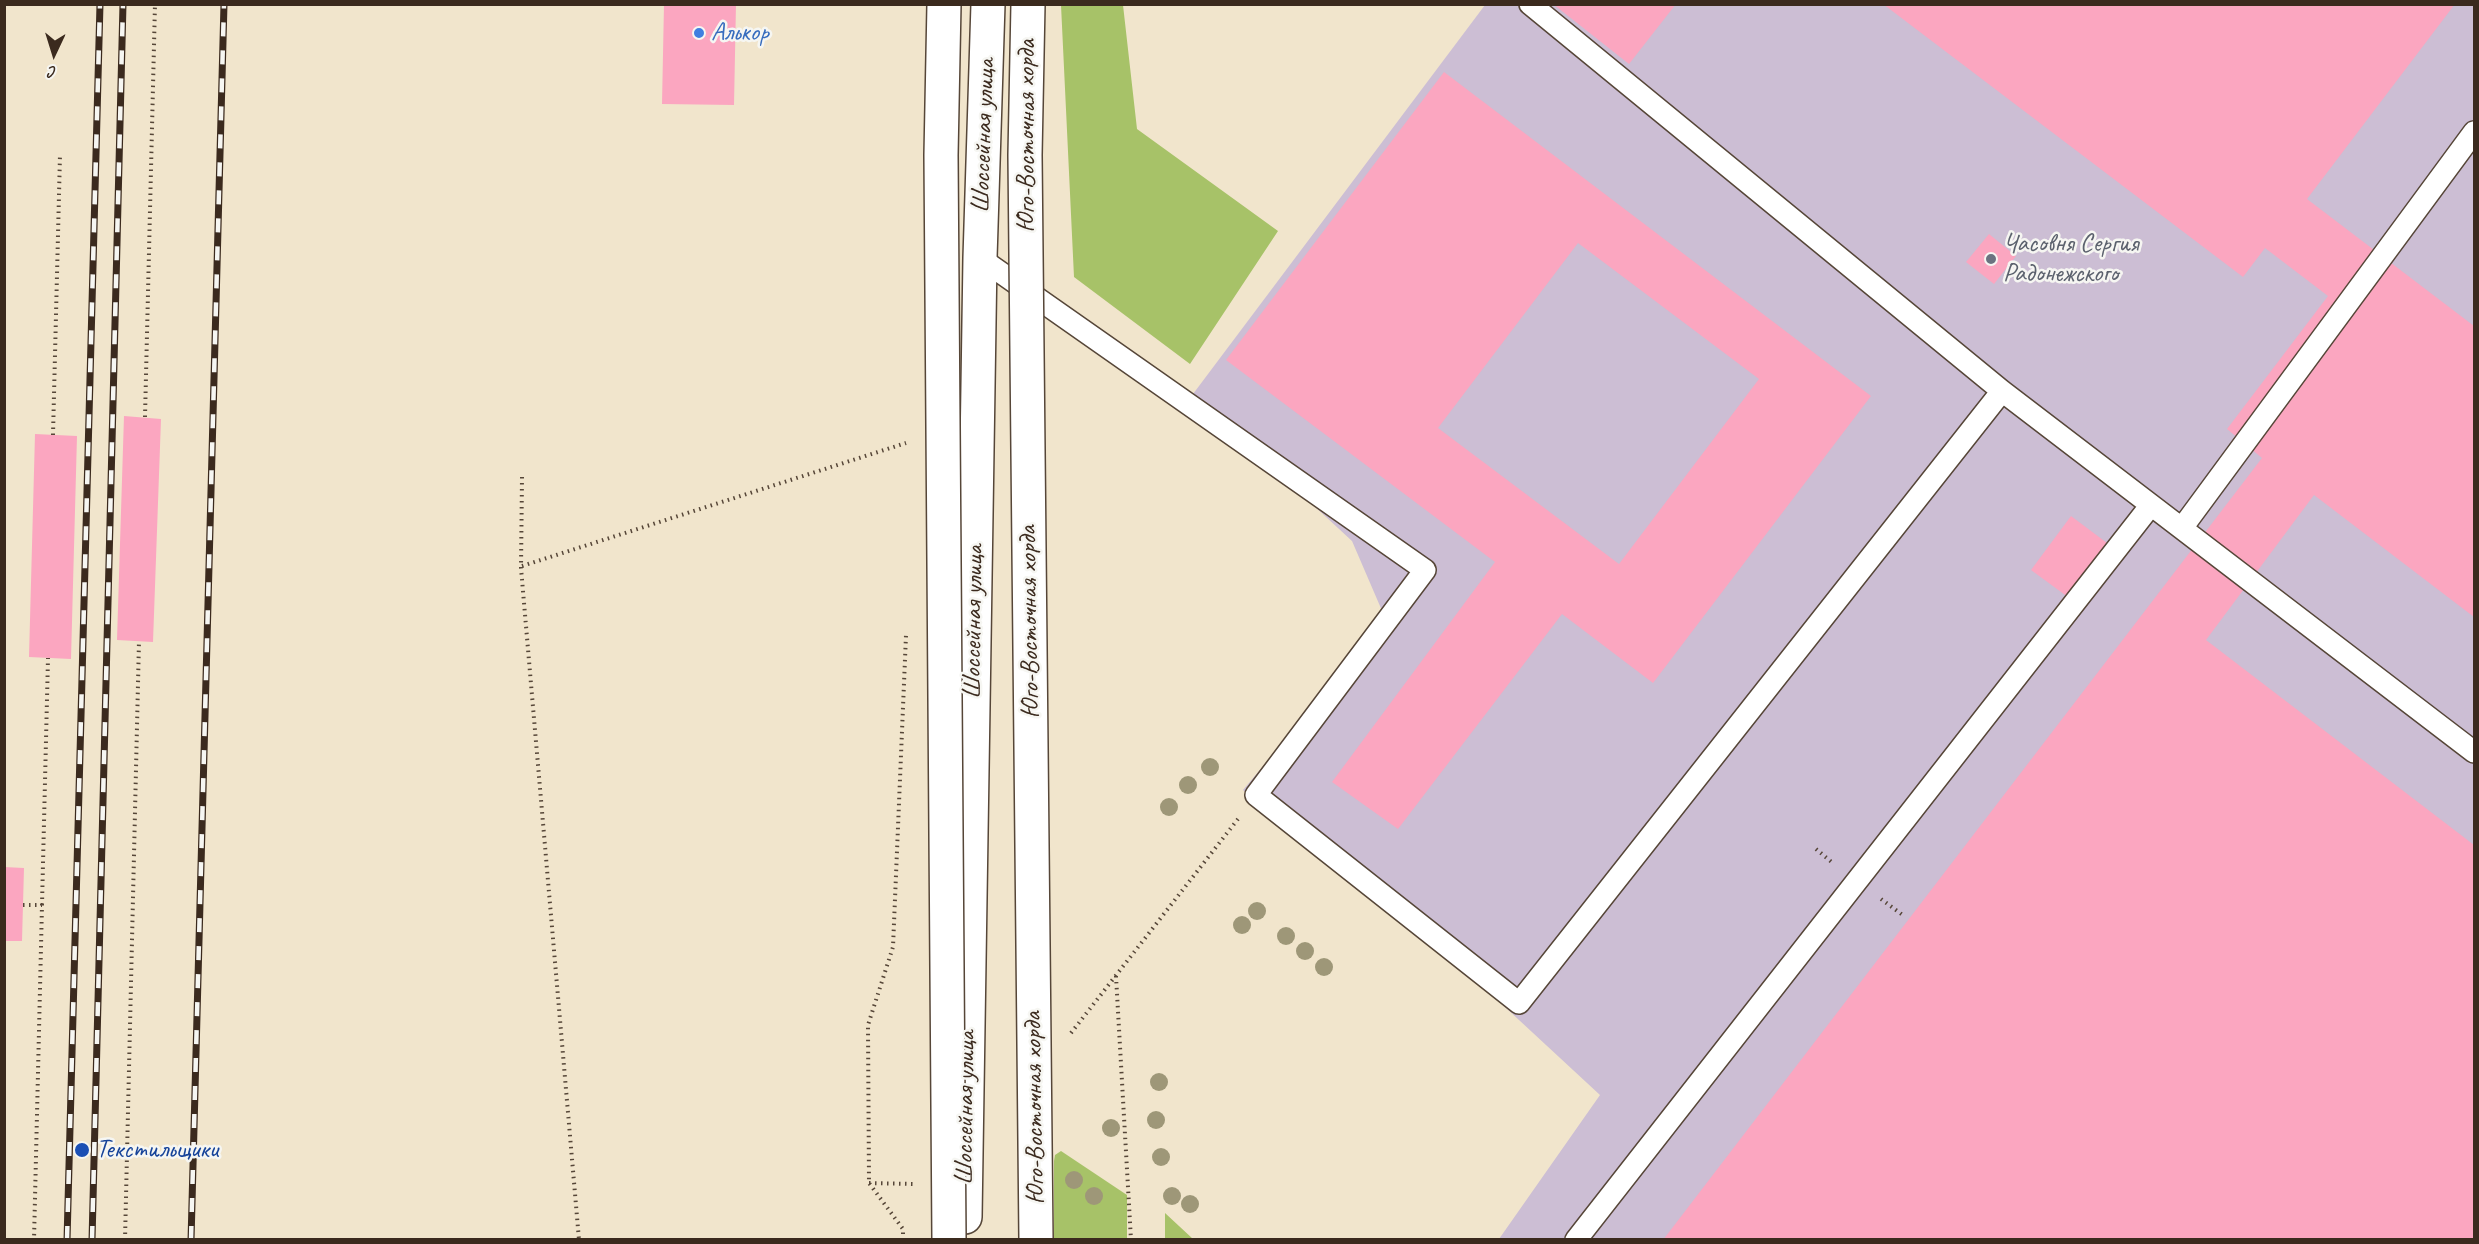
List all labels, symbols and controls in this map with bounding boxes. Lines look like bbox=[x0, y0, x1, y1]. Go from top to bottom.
place label: Алькор bbox=[711, 17, 769, 49]
north arrow bbox=[24, 24, 84, 84]
marker: Алькор bbox=[692, 26, 706, 40]
street label: Юго-Восточная хорда bbox=[1011, 40, 1043, 232]
street label: Шоссейная улица bbox=[966, 58, 1002, 214]
text: С bbox=[48, 62, 57, 82]
place label: Часовня Сергия Радонежского bbox=[2003, 228, 2138, 290]
marker: Часовня Сергия Радонежского bbox=[1984, 252, 1998, 266]
street label: Юго-Восточная хорда bbox=[1013, 525, 1047, 719]
street label: Шоссейная улица bbox=[957, 545, 991, 699]
street label: Юго-Восточная хорда bbox=[1018, 1011, 1052, 1205]
street label: Шоссейная улица bbox=[949, 1031, 983, 1185]
place label: Текстильщики bbox=[96, 1134, 218, 1166]
marker: Текстильщики bbox=[73, 1141, 91, 1159]

